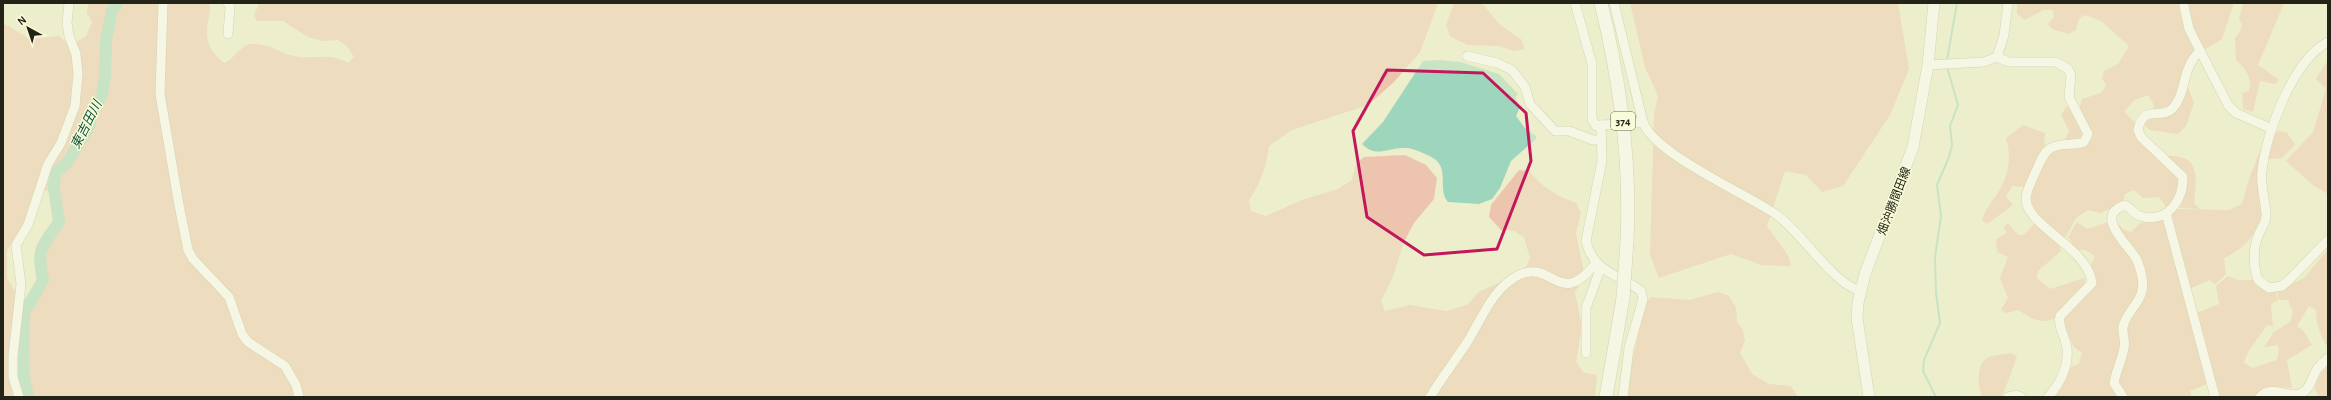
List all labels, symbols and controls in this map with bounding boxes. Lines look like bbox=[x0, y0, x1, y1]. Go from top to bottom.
north arrow bbox=[8, 8, 48, 48]
text: N bbox=[15, 14, 28, 27]
water label: 東吉田川 bbox=[69, 97, 105, 151]
road number: 374 bbox=[1611, 112, 1635, 130]
street label: 畑沖勝間田線 bbox=[1875, 165, 1913, 237]

